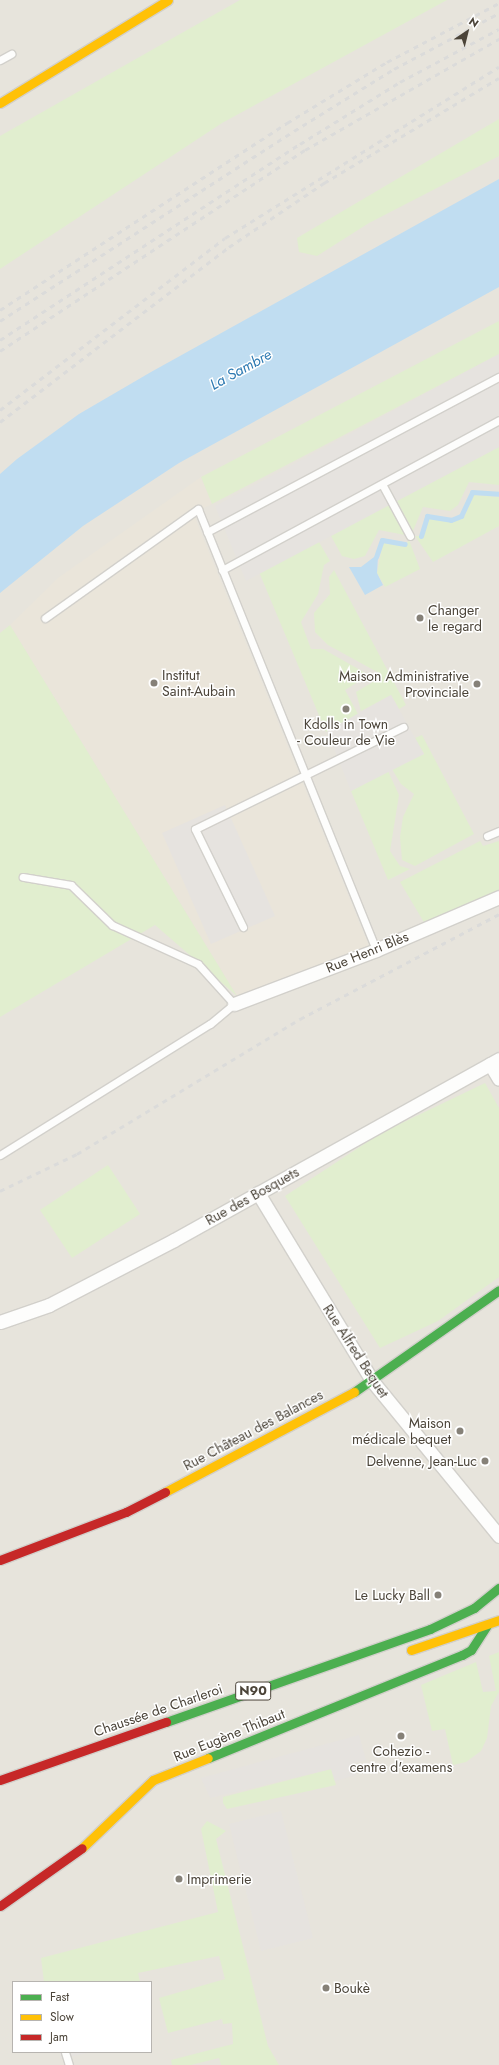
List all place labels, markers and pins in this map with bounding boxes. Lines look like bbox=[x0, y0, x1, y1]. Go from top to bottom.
place label: Changer le regard bbox=[428, 602, 482, 634]
marker: Changer le regard bbox=[415, 613, 425, 623]
place label: Institut Saint-Aubain bbox=[162, 667, 236, 700]
place label: Maison Administrative Provinciale bbox=[339, 668, 469, 700]
marker: Institut Saint-Aubain bbox=[149, 678, 159, 688]
marker: Maison Administrative Provinciale bbox=[472, 679, 482, 689]
marker: Kdolls in Town - Couleur de Vie bbox=[341, 704, 351, 714]
place label: Kdolls in Town - Couleur de Vie bbox=[297, 716, 395, 748]
place label: Maison médicale bequet bbox=[352, 1415, 451, 1448]
marker: Maison médicale bequet bbox=[454, 1425, 466, 1437]
place label: Delvenne, Jean-Luc bbox=[367, 1453, 477, 1469]
marker: Delvenne, Jean-Luc bbox=[480, 1456, 490, 1466]
place label: Le Lucky Ball bbox=[355, 1587, 430, 1603]
marker: Le Lucky Ball bbox=[433, 1590, 443, 1600]
marker: Cohezio - centre d'examens bbox=[396, 1731, 406, 1741]
place label: Cohezio - centre d'examens bbox=[350, 1743, 452, 1776]
place label: Imprimerie bbox=[187, 1871, 252, 1887]
marker: Imprimerie bbox=[174, 1874, 184, 1884]
place label: Boukè bbox=[334, 1980, 370, 1996]
marker: Boukè bbox=[321, 1983, 331, 1993]

